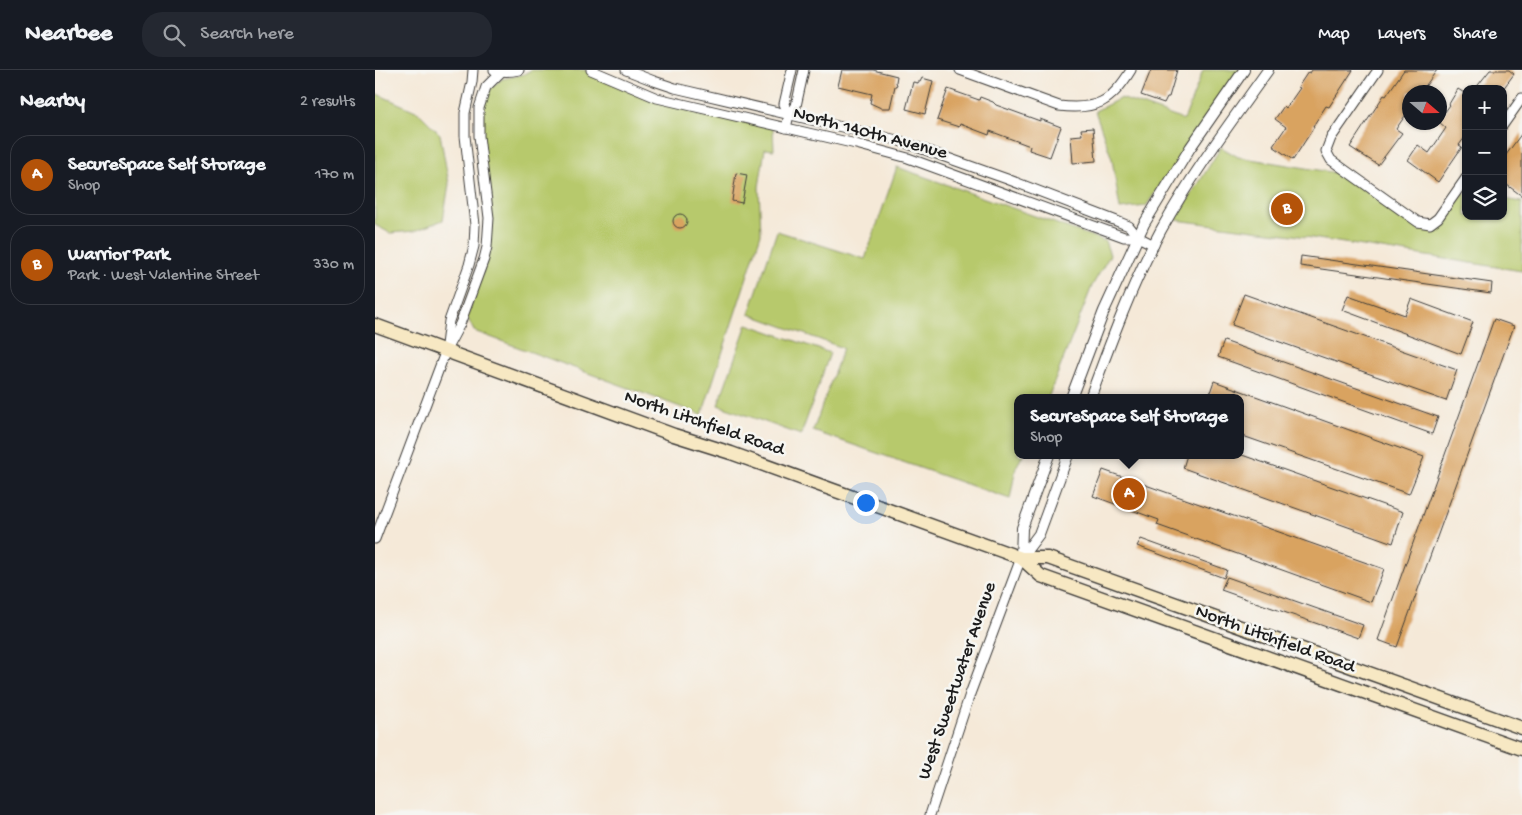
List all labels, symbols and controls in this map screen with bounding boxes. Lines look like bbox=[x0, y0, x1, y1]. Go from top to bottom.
search box bbox=[142, 12, 492, 57]
text: Nearbee bbox=[25, 20, 112, 49]
icon: search bbox=[160, 21, 188, 49]
text: Search here bbox=[200, 23, 294, 46]
text: Map bbox=[1318, 24, 1350, 45]
text: Layers bbox=[1378, 24, 1425, 45]
text: Share bbox=[1453, 24, 1497, 45]
north arrow bbox=[1402, 85, 1447, 130]
map controls bbox=[1462, 85, 1507, 220]
button: + bbox=[1462, 85, 1507, 130]
text: Nearby bbox=[20, 90, 85, 115]
text: 2 results bbox=[300, 93, 355, 112]
street label: North 140th Avenue bbox=[790, 102, 950, 166]
button: − bbox=[1462, 130, 1507, 175]
text: SecureSpace Self Storage bbox=[68, 154, 265, 177]
text: A bbox=[32, 166, 42, 185]
text: 170 m bbox=[315, 166, 354, 185]
button: layers bbox=[1462, 175, 1507, 220]
text: Shop bbox=[68, 177, 100, 196]
pin: B bbox=[1271, 190, 1303, 228]
text: Warrior Park bbox=[68, 244, 170, 267]
text: B bbox=[33, 256, 41, 275]
text: 330 m bbox=[313, 256, 354, 275]
text: Park · West Valentine Street bbox=[68, 267, 259, 286]
street label: North Litchfield Road bbox=[621, 386, 789, 463]
popup bbox=[1014, 394, 1244, 459]
text: SecureSpace Self Storage bbox=[1030, 406, 1228, 429]
text: Shop bbox=[1030, 429, 1062, 448]
pin: A bbox=[1113, 475, 1145, 513]
your location bbox=[853, 490, 879, 516]
street label: West Sweetwater Avenue bbox=[913, 579, 1003, 783]
street label: North Litchfield Road bbox=[1192, 600, 1360, 680]

